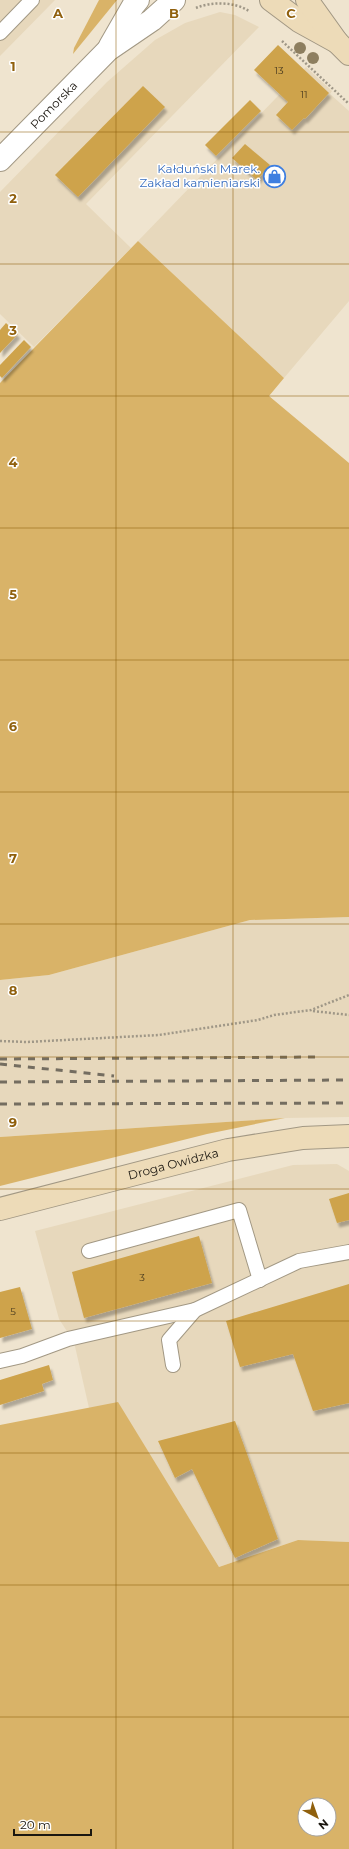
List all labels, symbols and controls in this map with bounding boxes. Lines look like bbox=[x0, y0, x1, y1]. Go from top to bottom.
text: A bbox=[52, 5, 64, 21]
text: B bbox=[169, 5, 179, 21]
text: C bbox=[286, 5, 296, 21]
text: 1 bbox=[10, 58, 16, 74]
house number: 13 bbox=[274, 64, 284, 77]
street label: Pomorska bbox=[27, 78, 80, 132]
house number: 11 bbox=[300, 88, 308, 101]
place label: Kałduński Marek. Zakład kamieniarski bbox=[139, 161, 260, 190]
shop icon: Kałduński Marek. Zakład kamieniarski bbox=[262, 163, 288, 189]
text: 2 bbox=[9, 190, 17, 206]
text: 3 bbox=[8, 322, 17, 338]
text: 4 bbox=[9, 454, 18, 470]
text: 5 bbox=[9, 586, 17, 602]
text: 6 bbox=[9, 718, 18, 734]
text: 7 bbox=[9, 850, 17, 866]
text: 8 bbox=[9, 982, 18, 998]
text: 9 bbox=[9, 1114, 17, 1130]
street label: Droga Owidzka bbox=[126, 1145, 220, 1183]
house number: 3 bbox=[139, 1271, 145, 1284]
house number: 5 bbox=[10, 1305, 16, 1318]
north arrow bbox=[297, 1797, 337, 1837]
scale bar bbox=[14, 1811, 91, 1837]
text: N bbox=[316, 1816, 332, 1833]
text: 20 m bbox=[20, 1817, 51, 1832]

